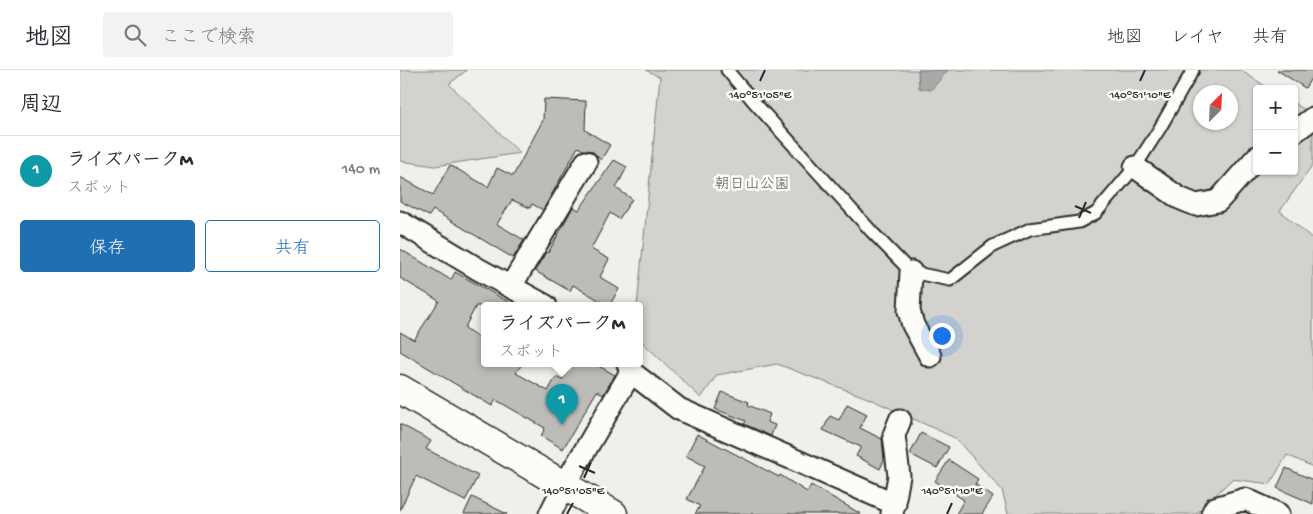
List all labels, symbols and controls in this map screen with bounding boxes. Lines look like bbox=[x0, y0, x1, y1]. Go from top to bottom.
search box bbox=[103, 12, 453, 57]
icon: search bbox=[121, 21, 149, 49]
text: 地図 bbox=[25, 25, 73, 54]
text: ここで検索 bbox=[161, 27, 256, 50]
text: 地図 bbox=[1107, 28, 1143, 49]
text: レイヤ bbox=[1171, 28, 1224, 49]
text: 共有 bbox=[1252, 28, 1288, 49]
north arrow bbox=[1193, 85, 1238, 130]
map controls bbox=[1253, 85, 1298, 175]
button: + bbox=[1253, 85, 1298, 130]
text: 140°51'05"E bbox=[728, 89, 792, 103]
text: 140°51'10"E bbox=[1108, 89, 1171, 103]
text: 周辺 bbox=[20, 94, 62, 119]
button: − bbox=[1253, 130, 1298, 175]
text: ライズパークM bbox=[67, 150, 193, 173]
text: 1 bbox=[33, 161, 39, 180]
text: 140 m bbox=[342, 161, 380, 180]
park label: 朝日山公園 bbox=[714, 176, 790, 194]
text: スポット bbox=[67, 180, 131, 199]
button: 保存 bbox=[20, 220, 195, 272]
button: 共有 bbox=[205, 220, 380, 272]
popup bbox=[481, 302, 643, 367]
text: ライズパークM bbox=[499, 314, 625, 337]
your location bbox=[929, 323, 955, 349]
text: スポット bbox=[499, 344, 563, 363]
pin: 1 bbox=[546, 384, 578, 425]
text: 140°51'05"E bbox=[541, 485, 605, 499]
text: 140°51'10"E bbox=[920, 485, 983, 499]

